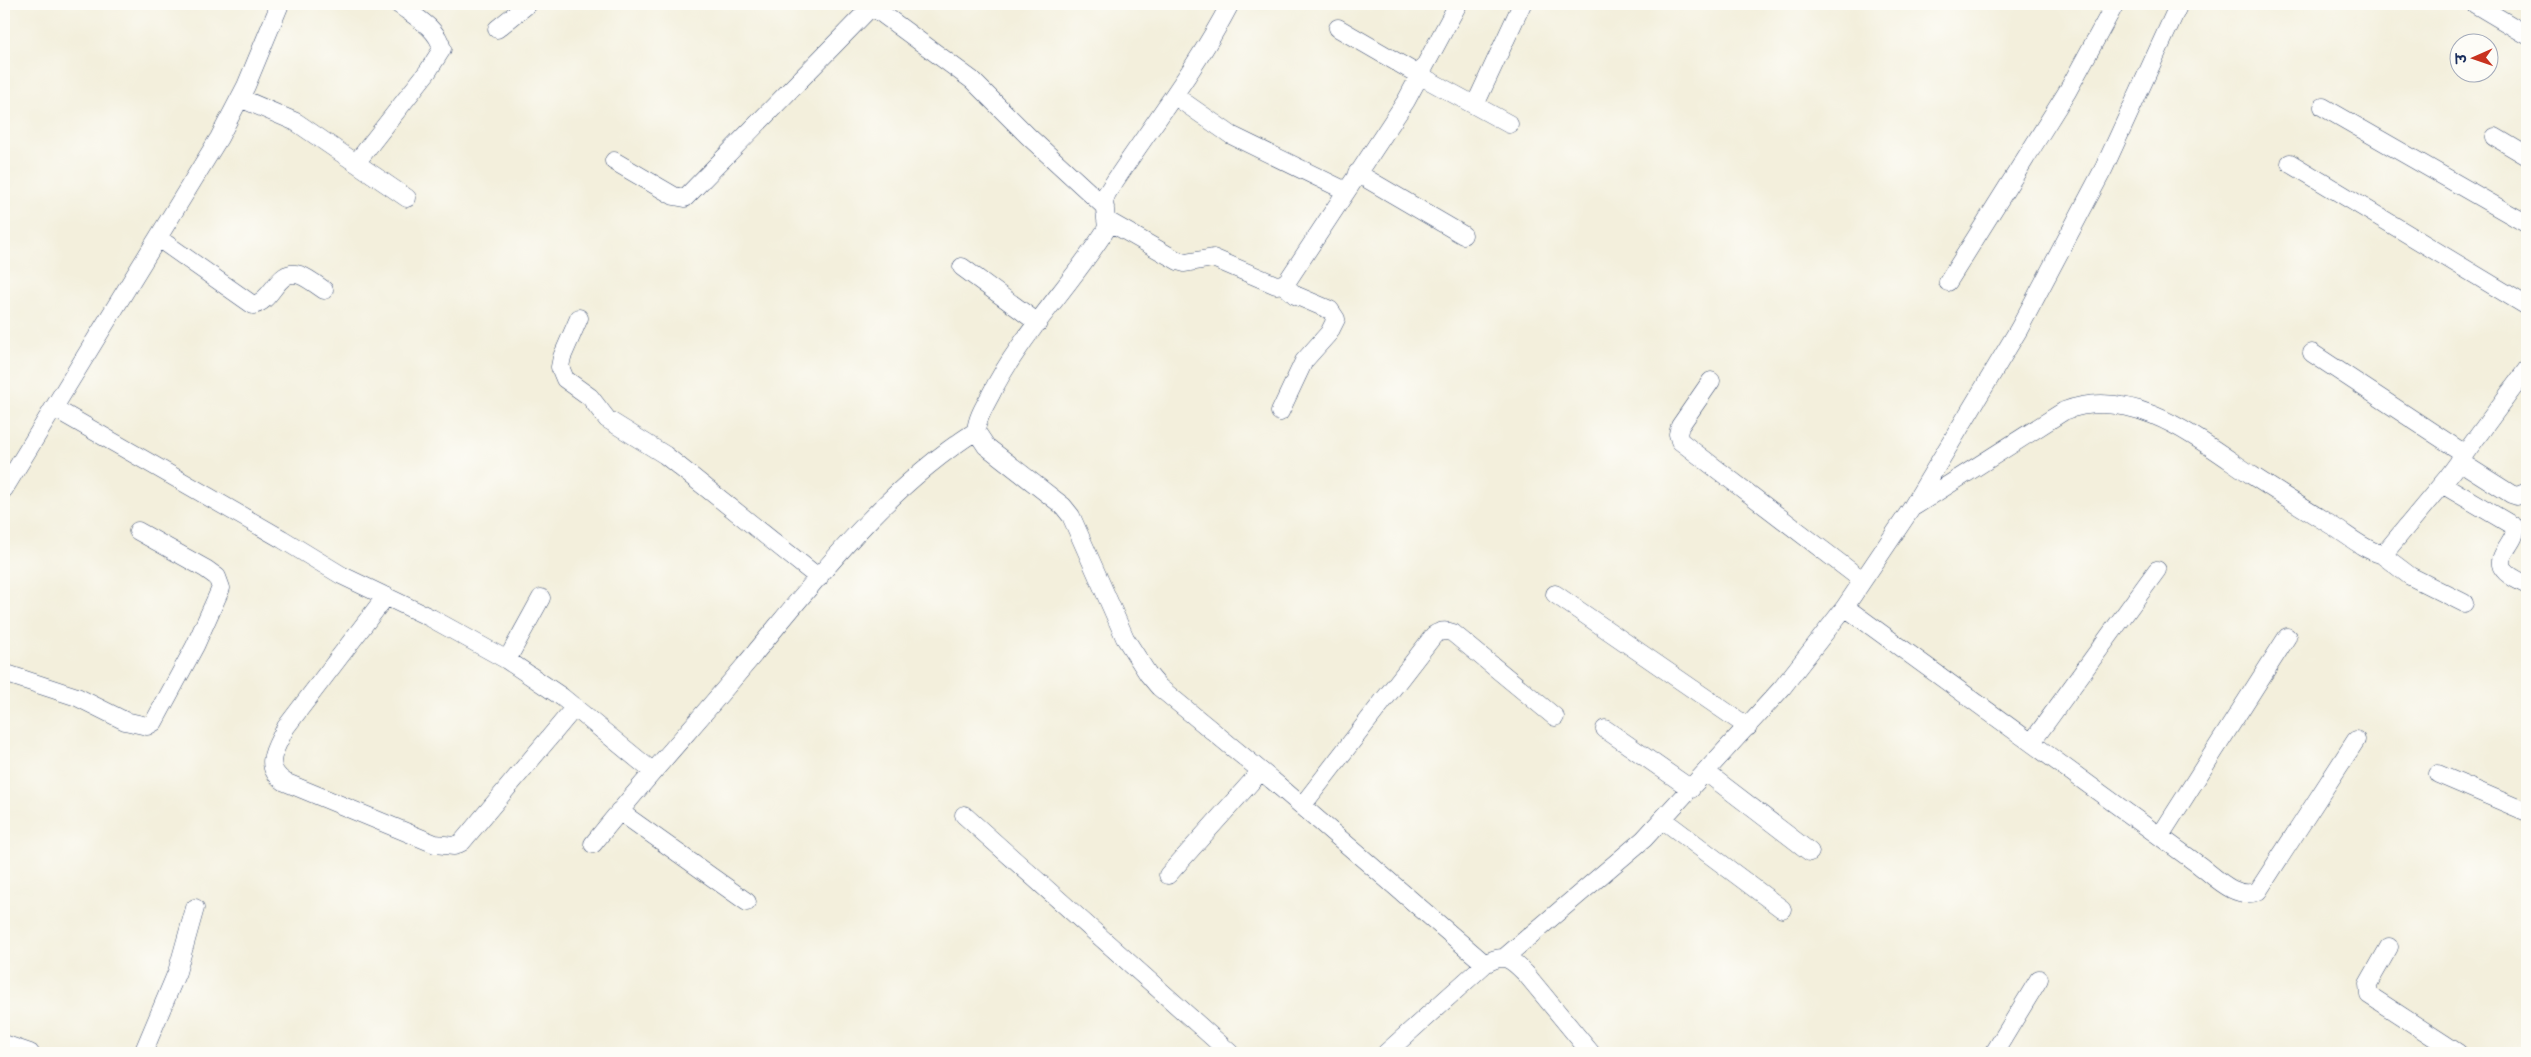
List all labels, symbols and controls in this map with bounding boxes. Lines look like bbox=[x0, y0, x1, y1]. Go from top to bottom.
north arrow bbox=[2448, 32, 2498, 82]
text: उ bbox=[2452, 52, 2472, 65]

